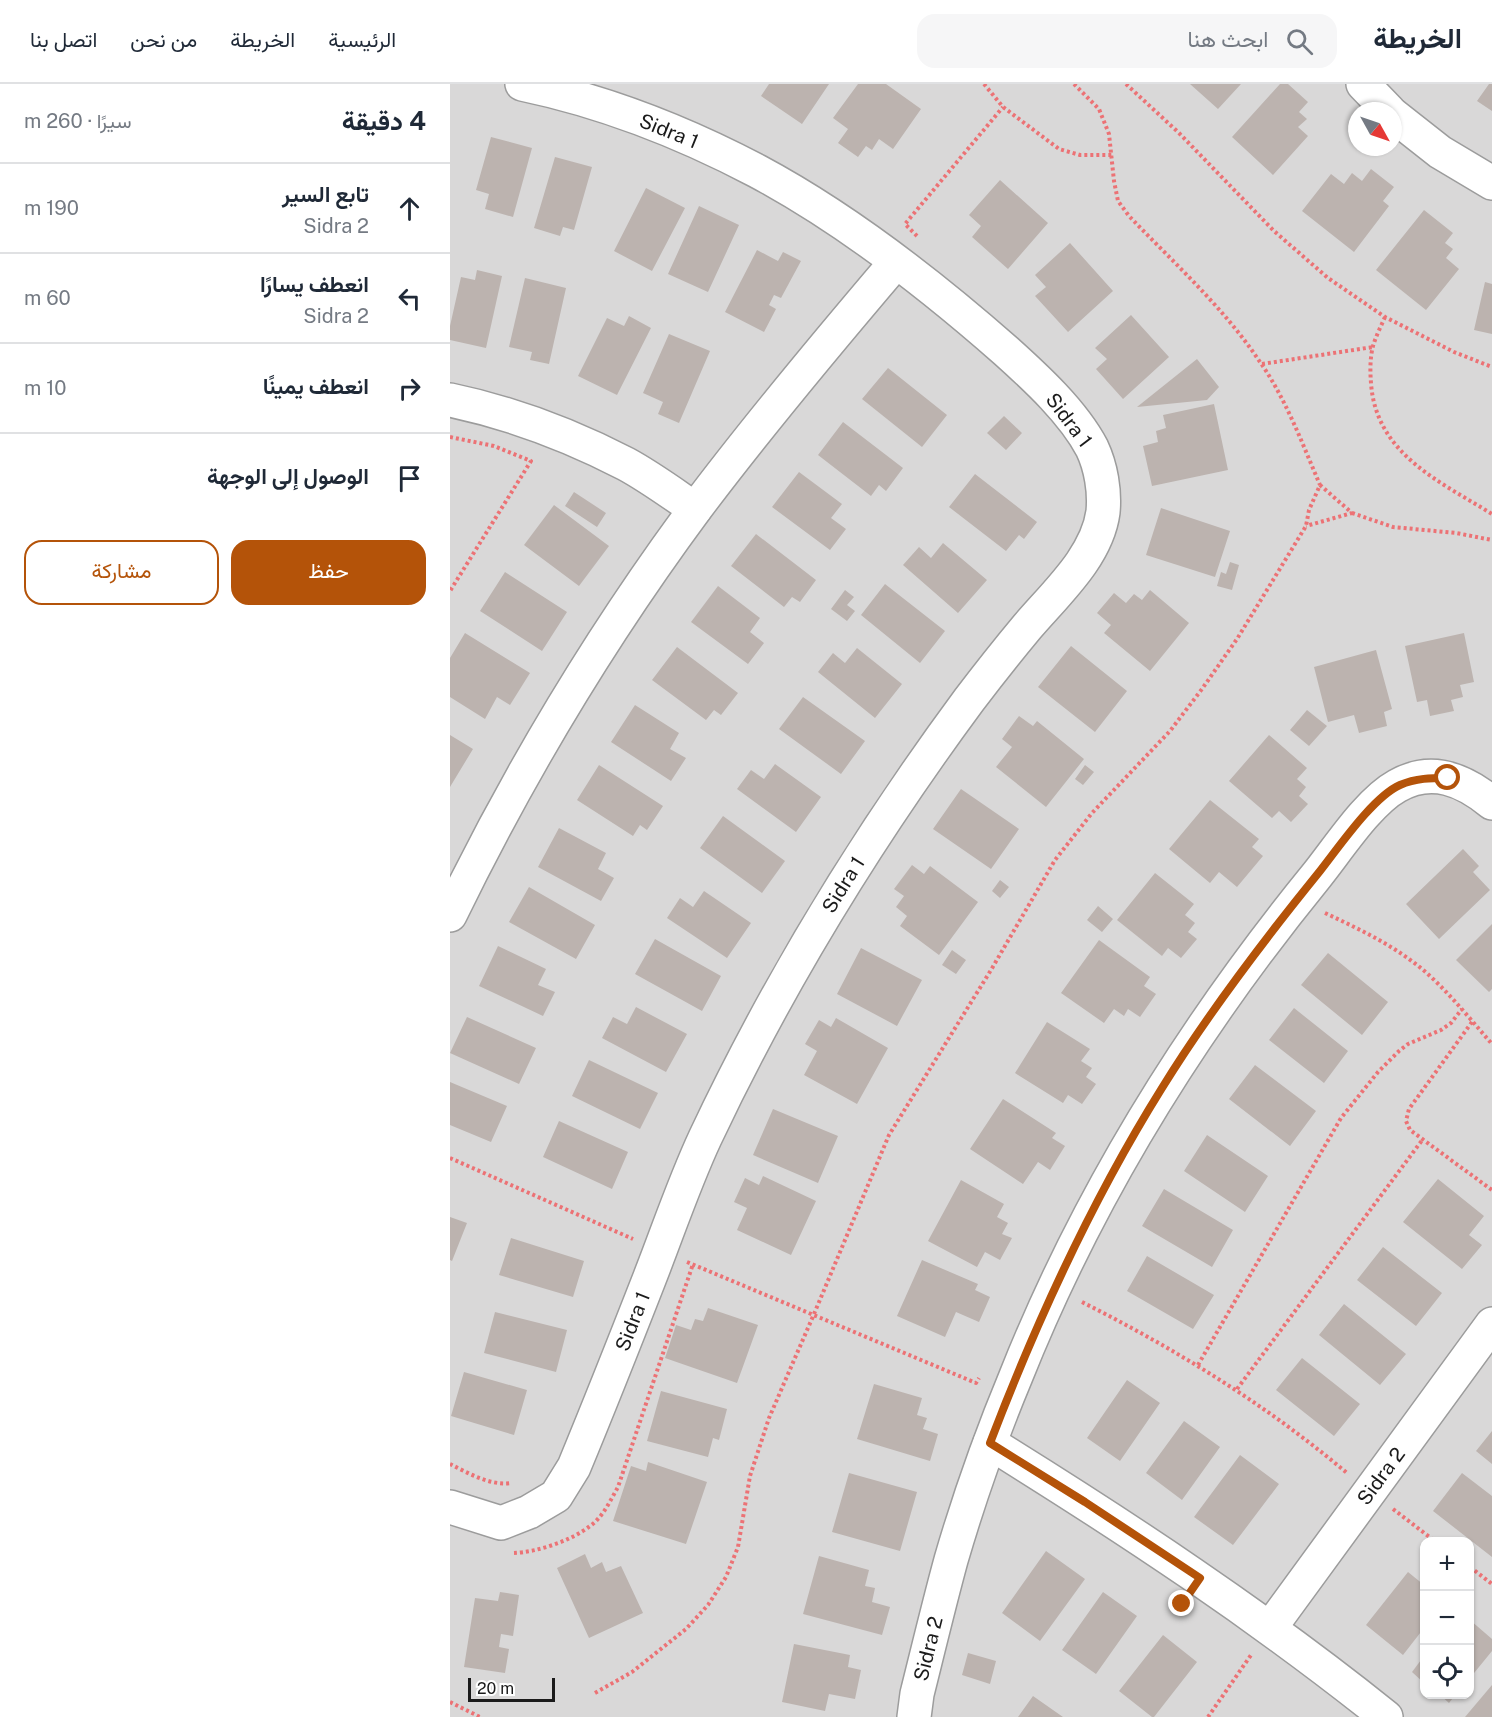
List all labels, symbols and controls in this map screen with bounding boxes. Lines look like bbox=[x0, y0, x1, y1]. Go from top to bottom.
search box bbox=[917, 14, 1337, 68]
text: الخريطة bbox=[1373, 21, 1462, 54]
icon: search bbox=[1283, 25, 1316, 58]
text: ابحث هنا bbox=[1188, 26, 1268, 52]
text: اتصل بنا bbox=[30, 27, 97, 52]
text: من نحن bbox=[130, 27, 197, 52]
text: الخريطة bbox=[230, 27, 295, 52]
text: الرئيسية bbox=[328, 27, 396, 52]
north arrow bbox=[1348, 102, 1402, 156]
text: 4 دقيقة bbox=[342, 105, 426, 136]
street label: Sidra 1 bbox=[636, 108, 702, 154]
text: سيرًا · 260 m bbox=[24, 109, 132, 133]
text: تابع السير bbox=[282, 181, 369, 207]
icon: ahead bbox=[393, 192, 426, 225]
text: 190 m bbox=[24, 196, 79, 220]
text: Sidra 2 bbox=[303, 214, 369, 238]
text: انعطف يسارًا bbox=[260, 271, 369, 297]
icon: left bbox=[393, 282, 426, 315]
text: 60 m bbox=[24, 286, 71, 310]
text: Sidra 2 bbox=[303, 304, 369, 328]
icon: right bbox=[393, 372, 426, 405]
text: انعطف يمينًا bbox=[263, 373, 369, 399]
text: 10 m bbox=[24, 376, 67, 400]
street label: Sidra 1 bbox=[1041, 388, 1097, 452]
icon: arrive bbox=[393, 462, 426, 495]
text: الوصول إلى الوجهة bbox=[207, 463, 369, 489]
button: مشاركة bbox=[24, 540, 219, 605]
button: حفظ bbox=[231, 540, 426, 605]
route start bbox=[1434, 764, 1460, 790]
street label: Sidra 1 bbox=[817, 852, 870, 917]
street label: Sidra 1 bbox=[610, 1288, 655, 1355]
street label: Sidra 2 bbox=[1352, 1443, 1410, 1510]
map controls bbox=[1420, 1537, 1474, 1699]
button: + bbox=[1420, 1537, 1474, 1591]
route end bbox=[1168, 1590, 1194, 1616]
button: − bbox=[1420, 1591, 1474, 1645]
street label: Sidra 2 bbox=[909, 1614, 948, 1684]
button: locate bbox=[1420, 1645, 1474, 1699]
scale bar bbox=[468, 1675, 555, 1702]
text: 20 m bbox=[477, 1679, 514, 1698]

